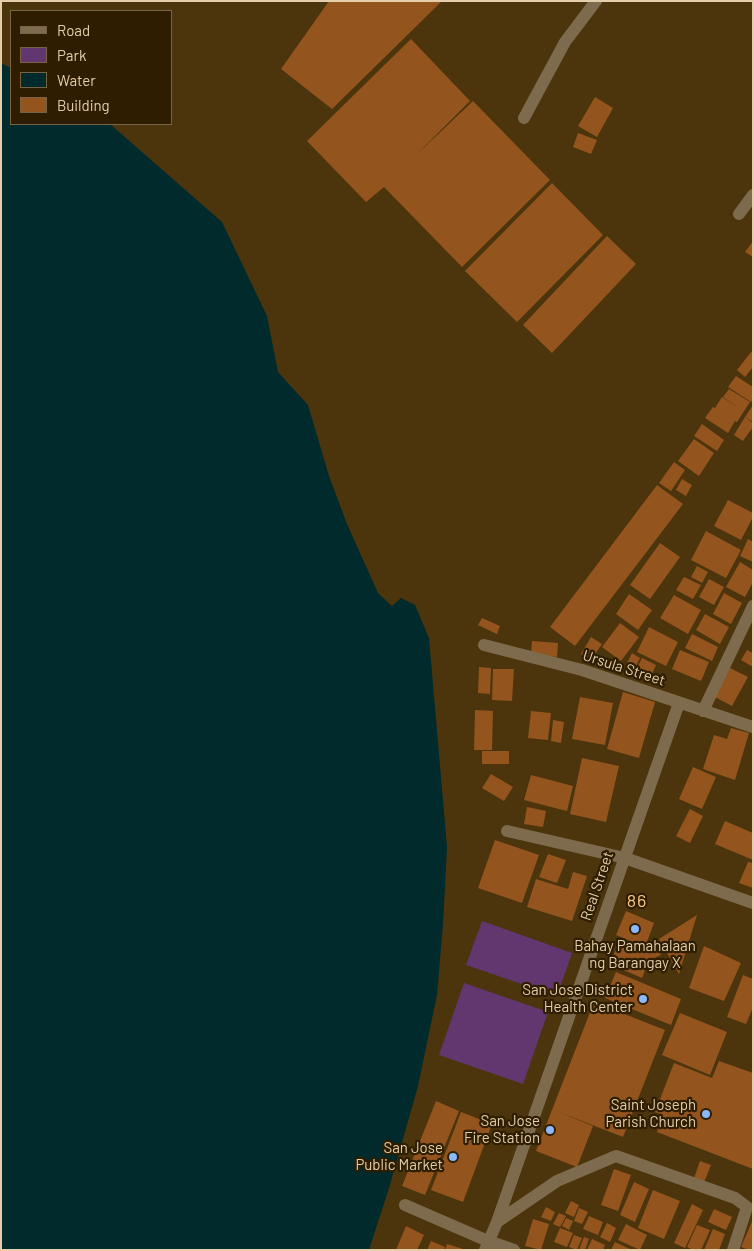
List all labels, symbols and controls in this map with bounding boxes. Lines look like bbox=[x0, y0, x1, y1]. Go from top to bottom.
legend bbox=[10, 10, 172, 125]
text: Road bbox=[57, 21, 90, 39]
text: Park bbox=[57, 46, 86, 64]
text: Water bbox=[57, 71, 96, 89]
text: Building bbox=[57, 96, 110, 114]
street label: Ursula Street bbox=[581, 646, 667, 690]
street label: Real Street bbox=[577, 849, 617, 923]
district label: 86 bbox=[626, 890, 648, 912]
marker: Bahay Pamahalaan ng Barangay X bbox=[629, 923, 641, 935]
place label: Bahay Pamahalaan ng Barangay X bbox=[574, 937, 696, 972]
place label: San Jose District Health Center bbox=[522, 981, 633, 1016]
marker: San Jose District Health Center bbox=[637, 993, 649, 1005]
place label: Saint Joseph Parish Church bbox=[605, 1096, 696, 1131]
marker: Saint Joseph Parish Church bbox=[700, 1108, 712, 1120]
place label: San Jose Fire Station bbox=[464, 1112, 540, 1147]
marker: San Jose Fire Station bbox=[544, 1124, 556, 1136]
place label: San Jose Public Market bbox=[355, 1139, 443, 1174]
marker: San Jose Public Market bbox=[447, 1151, 459, 1163]

